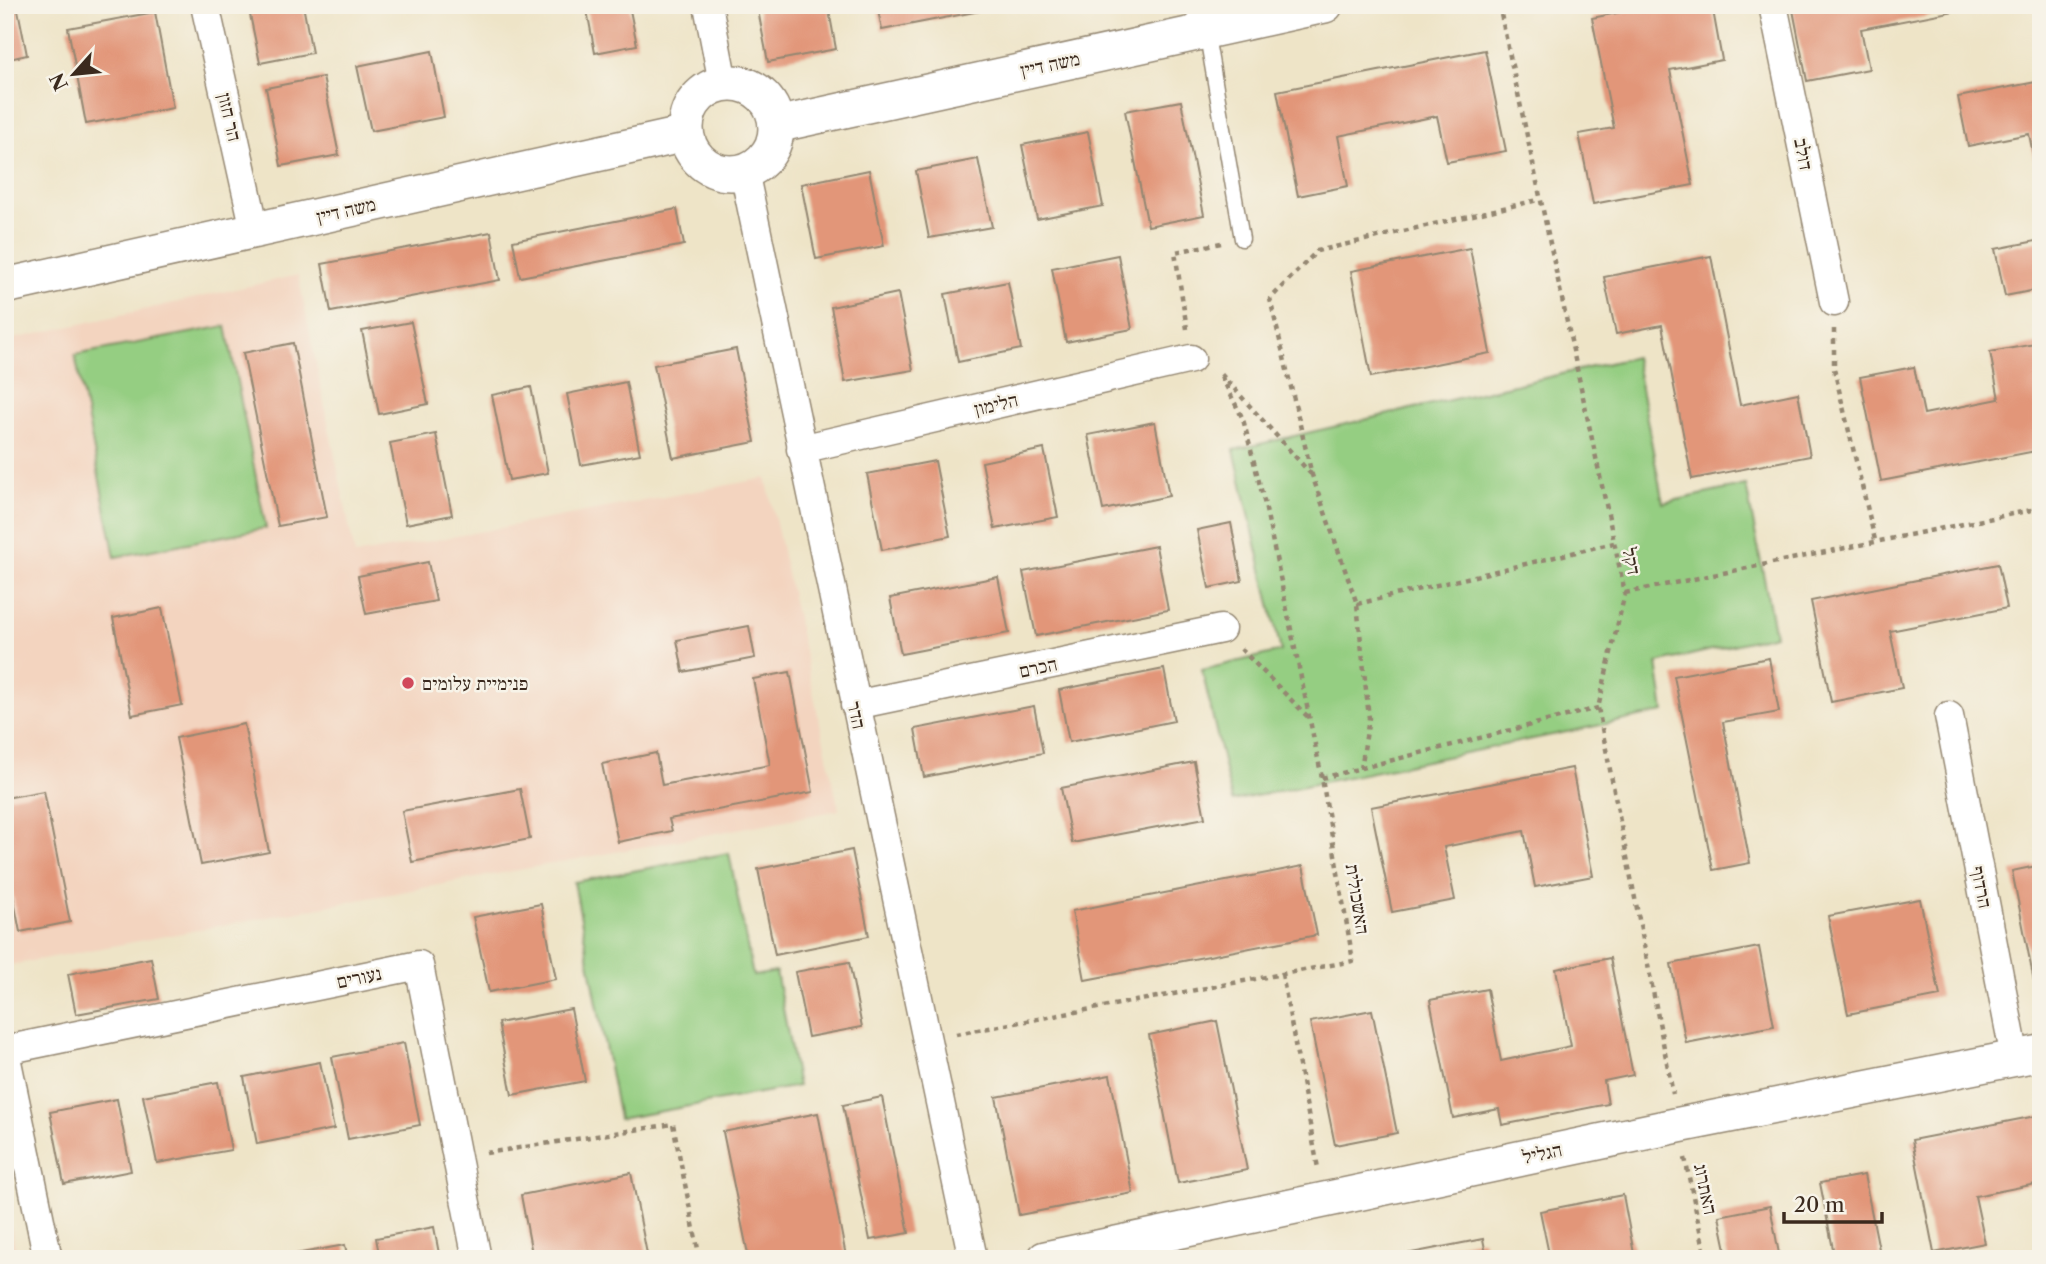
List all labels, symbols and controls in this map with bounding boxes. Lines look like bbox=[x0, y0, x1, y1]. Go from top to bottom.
north arrow bbox=[38, 38, 108, 108]
street label: משה דיין bbox=[1018, 47, 1082, 82]
text: N bbox=[45, 69, 73, 94]
street label: הר חזון bbox=[213, 91, 246, 144]
street label: דולב bbox=[1789, 136, 1818, 172]
street label: משה דיין bbox=[314, 193, 378, 228]
street label: הלימון bbox=[972, 388, 1020, 421]
street label: דקל bbox=[1617, 545, 1646, 577]
street label: הכרם bbox=[1017, 652, 1059, 683]
place label: פנימיית עלומים bbox=[422, 672, 528, 695]
marker: פנימיית עלומים bbox=[400, 675, 416, 691]
street label: הדר bbox=[842, 699, 871, 731]
street label: האשכולית bbox=[1341, 862, 1374, 936]
street label: הרדוף bbox=[1966, 864, 1997, 910]
street label: נעורים bbox=[335, 962, 384, 993]
street label: הגליל bbox=[1520, 1138, 1564, 1169]
street label: האתרוג bbox=[1689, 1161, 1722, 1217]
scale bar bbox=[1784, 1180, 1882, 1224]
text: 20 m bbox=[1794, 1192, 1845, 1217]

